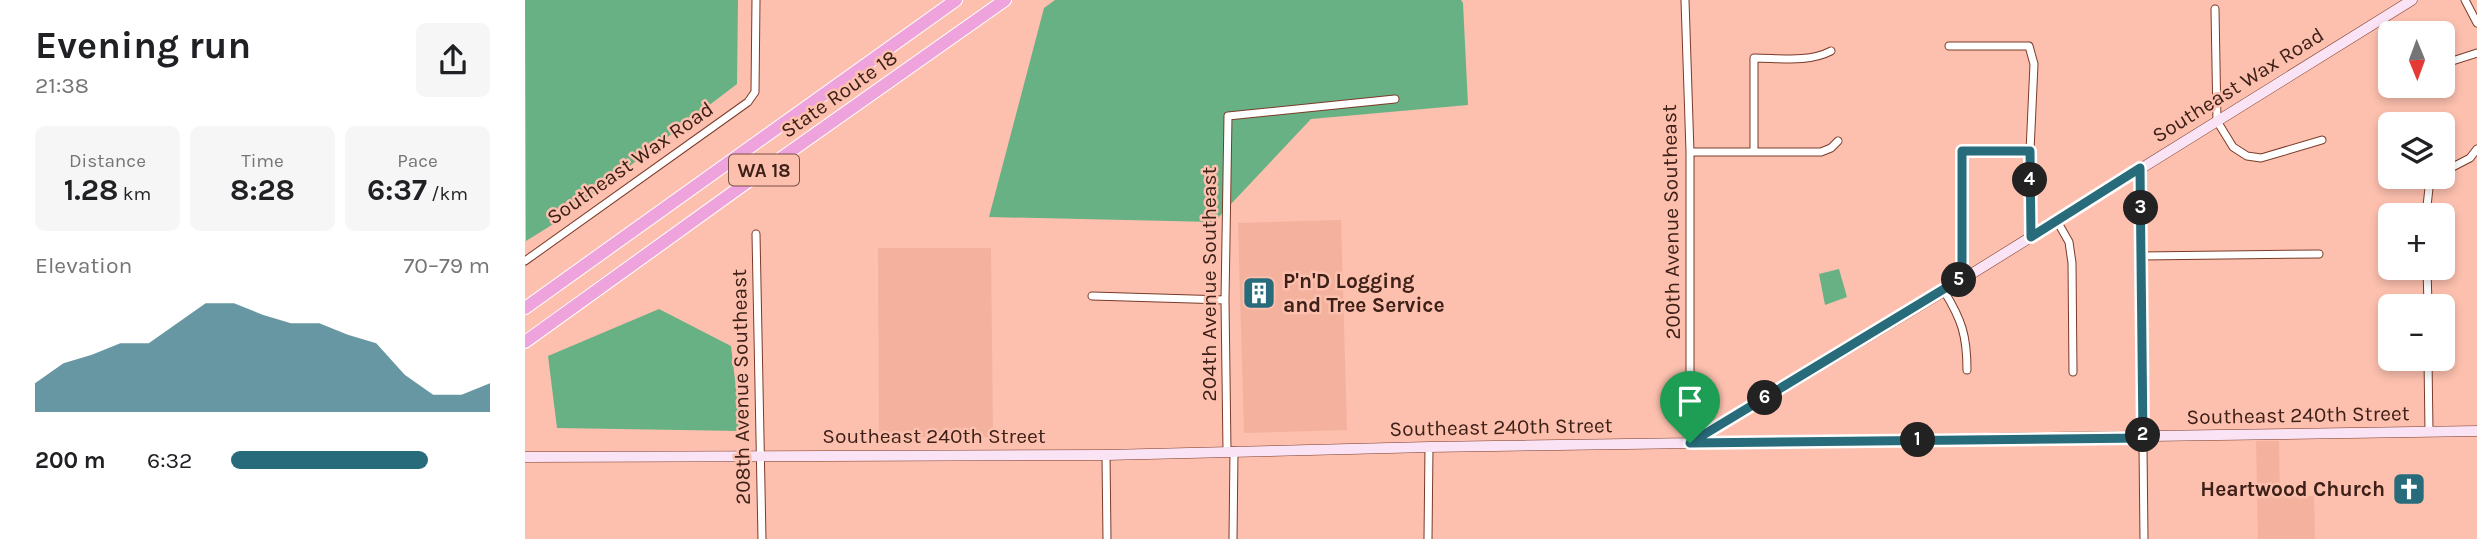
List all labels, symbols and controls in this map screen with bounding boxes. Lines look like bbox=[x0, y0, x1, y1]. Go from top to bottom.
north arrow bbox=[2378, 21, 2455, 98]
map controls bbox=[2378, 21, 2455, 371]
text: Evening run bbox=[35, 23, 251, 68]
button: share bbox=[416, 23, 490, 97]
street label: Southeast Wax Road bbox=[2148, 23, 2328, 147]
street label: State Route 18 bbox=[776, 45, 902, 143]
text: 21:38 bbox=[35, 72, 89, 99]
street label: Southeast Wax Road bbox=[542, 97, 718, 229]
street label: 200th Avenue Southeast bbox=[1657, 104, 1685, 340]
button: layers bbox=[2378, 112, 2455, 189]
text: Distance bbox=[69, 150, 146, 172]
text: Time bbox=[241, 150, 284, 172]
text: Pace bbox=[397, 150, 438, 172]
road number: WA 18 bbox=[729, 154, 799, 186]
pin: 4 bbox=[2013, 162, 2047, 198]
street label: 204th Avenue Southeast bbox=[1197, 167, 1221, 401]
text: 4 bbox=[2024, 168, 2035, 190]
text: 1.28 bbox=[64, 172, 118, 208]
text: 8:28 bbox=[230, 172, 295, 208]
text: 6:37 bbox=[367, 172, 427, 208]
text: km bbox=[118, 183, 151, 205]
text: /km bbox=[427, 183, 468, 205]
pin: 3 bbox=[2123, 190, 2159, 226]
text: 3 bbox=[2135, 196, 2146, 218]
button: + bbox=[2378, 203, 2455, 280]
text: Elevation bbox=[35, 252, 132, 279]
text: 70–79 m bbox=[404, 252, 490, 279]
pin: 5 bbox=[1941, 262, 1977, 298]
text: 5 bbox=[1953, 268, 1964, 290]
street label: 208th Avenue Southeast bbox=[727, 269, 755, 505]
place label: P'n'D Logging and Tree Service bbox=[1283, 269, 1445, 317]
building icon: P'n'D Logging and Tree Service bbox=[1240, 274, 1278, 312]
button: − bbox=[2378, 294, 2455, 371]
pin bbox=[1660, 371, 1720, 443]
pin: 6 bbox=[1747, 380, 1783, 416]
icon: arrive bbox=[1671, 382, 1709, 420]
text: 6 bbox=[1759, 386, 1770, 408]
street label: Southeast 240th Street bbox=[2186, 401, 2410, 429]
street label: Southeast 240th Street bbox=[1389, 413, 1613, 441]
pin: 2 bbox=[2125, 418, 2161, 452]
pin: 1 bbox=[1901, 422, 1935, 458]
text: 2 bbox=[2137, 423, 2148, 445]
street label: Southeast 240th Street bbox=[822, 424, 1046, 448]
text: 1 bbox=[1914, 428, 1921, 450]
text: 200 m bbox=[35, 447, 106, 474]
text: 6:32 bbox=[147, 447, 192, 474]
church icon: Heartwood Church bbox=[2390, 470, 2428, 508]
place label: Heartwood Church bbox=[2200, 477, 2385, 501]

